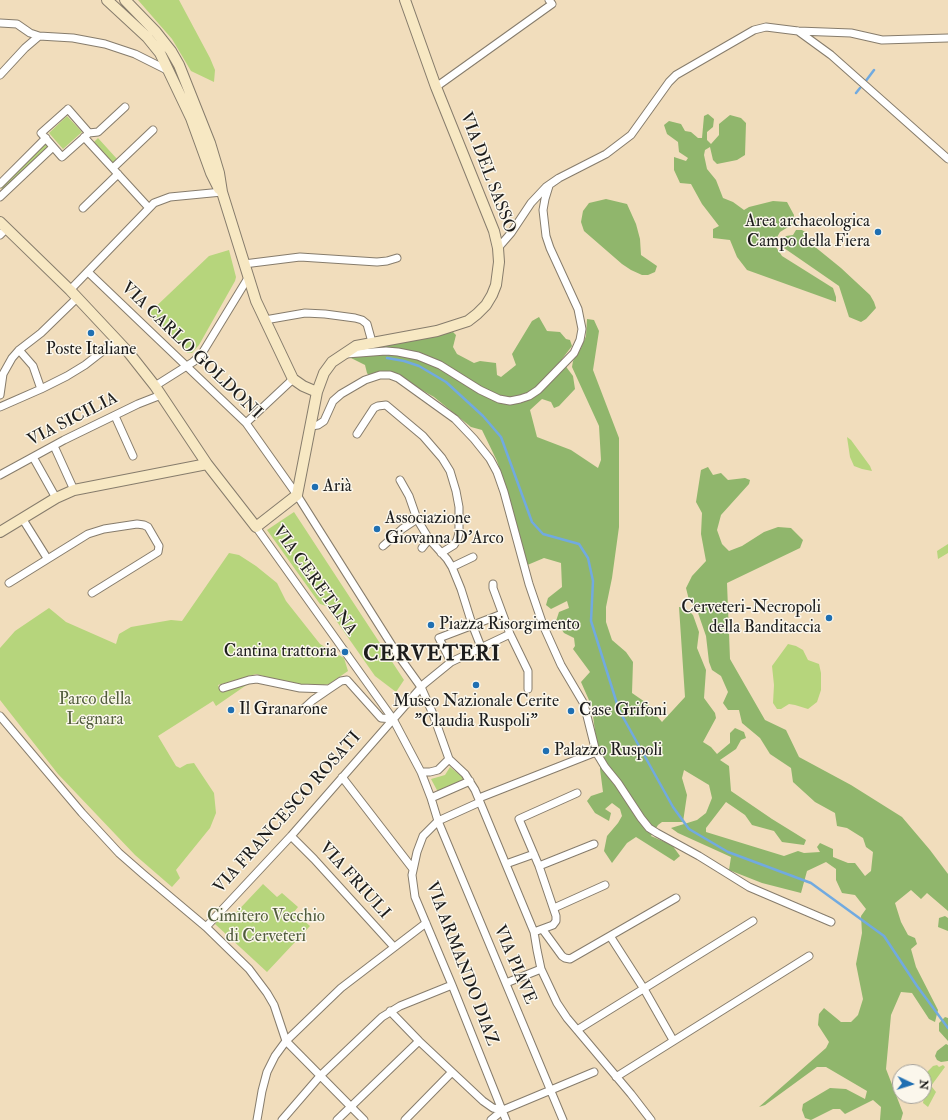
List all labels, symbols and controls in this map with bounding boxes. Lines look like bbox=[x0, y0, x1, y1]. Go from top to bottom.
street label: VIA DEL SASSO bbox=[455, 110, 519, 236]
place label: Area archaeologica Campo della Fiera bbox=[745, 212, 870, 252]
marker: Area archaeologica Campo della Fiera bbox=[873, 227, 883, 237]
street label: VIA CARLO GOLDONI bbox=[116, 278, 266, 424]
marker: Poste Italiane bbox=[86, 328, 96, 338]
place label: Poste Italiane bbox=[46, 340, 136, 360]
street label: VIA SICILIA bbox=[24, 389, 122, 451]
place label: Arià bbox=[323, 477, 352, 497]
marker: Arià bbox=[310, 482, 320, 492]
place label: Associazione Giovanna D'Arco bbox=[385, 509, 504, 549]
street label: VIA CERETANA bbox=[267, 522, 361, 640]
marker: Associazione Giovanna D'Arco bbox=[372, 524, 382, 534]
place label: Cerveteri-Necropoli della Banditaccia bbox=[681, 598, 821, 638]
marker: Cerveteri-Necropoli della Banditaccia bbox=[824, 613, 834, 623]
place label: Piazza Risorgimento bbox=[439, 615, 580, 635]
marker: Piazza Risorgimento bbox=[426, 620, 436, 630]
place label: Cantina trattoria bbox=[224, 642, 337, 662]
district label: CERVETERI bbox=[363, 642, 501, 668]
marker: Cantina trattoria bbox=[340, 647, 350, 657]
marker: Museo Nazionale Cerite "Claudia Ruspoli" bbox=[471, 680, 481, 690]
park label: Parco della Legnara bbox=[59, 690, 131, 730]
place label: Museo Nazionale Cerite "Claudia Ruspoli" bbox=[393, 692, 559, 732]
place label: Il Granarone bbox=[239, 700, 327, 720]
place label: Case Grifoni bbox=[579, 701, 667, 721]
marker: Il Granarone bbox=[226, 705, 236, 715]
marker: Case Grifoni bbox=[566, 706, 576, 716]
street label: VIA FRANCESCO ROSATI bbox=[210, 728, 366, 898]
place label: Palazzo Ruspoli bbox=[554, 741, 662, 761]
marker: Palazzo Ruspoli bbox=[541, 746, 551, 756]
street label: VIA FRIULI bbox=[314, 838, 394, 924]
street label: VIA ARMANDO DIAZ bbox=[420, 879, 502, 1049]
park label: Cimitero Vecchio di Cerveteri bbox=[207, 907, 325, 947]
street label: VIA PIAVE bbox=[488, 922, 540, 1008]
north arrow bbox=[892, 1064, 932, 1104]
text: N bbox=[917, 1079, 930, 1090]

